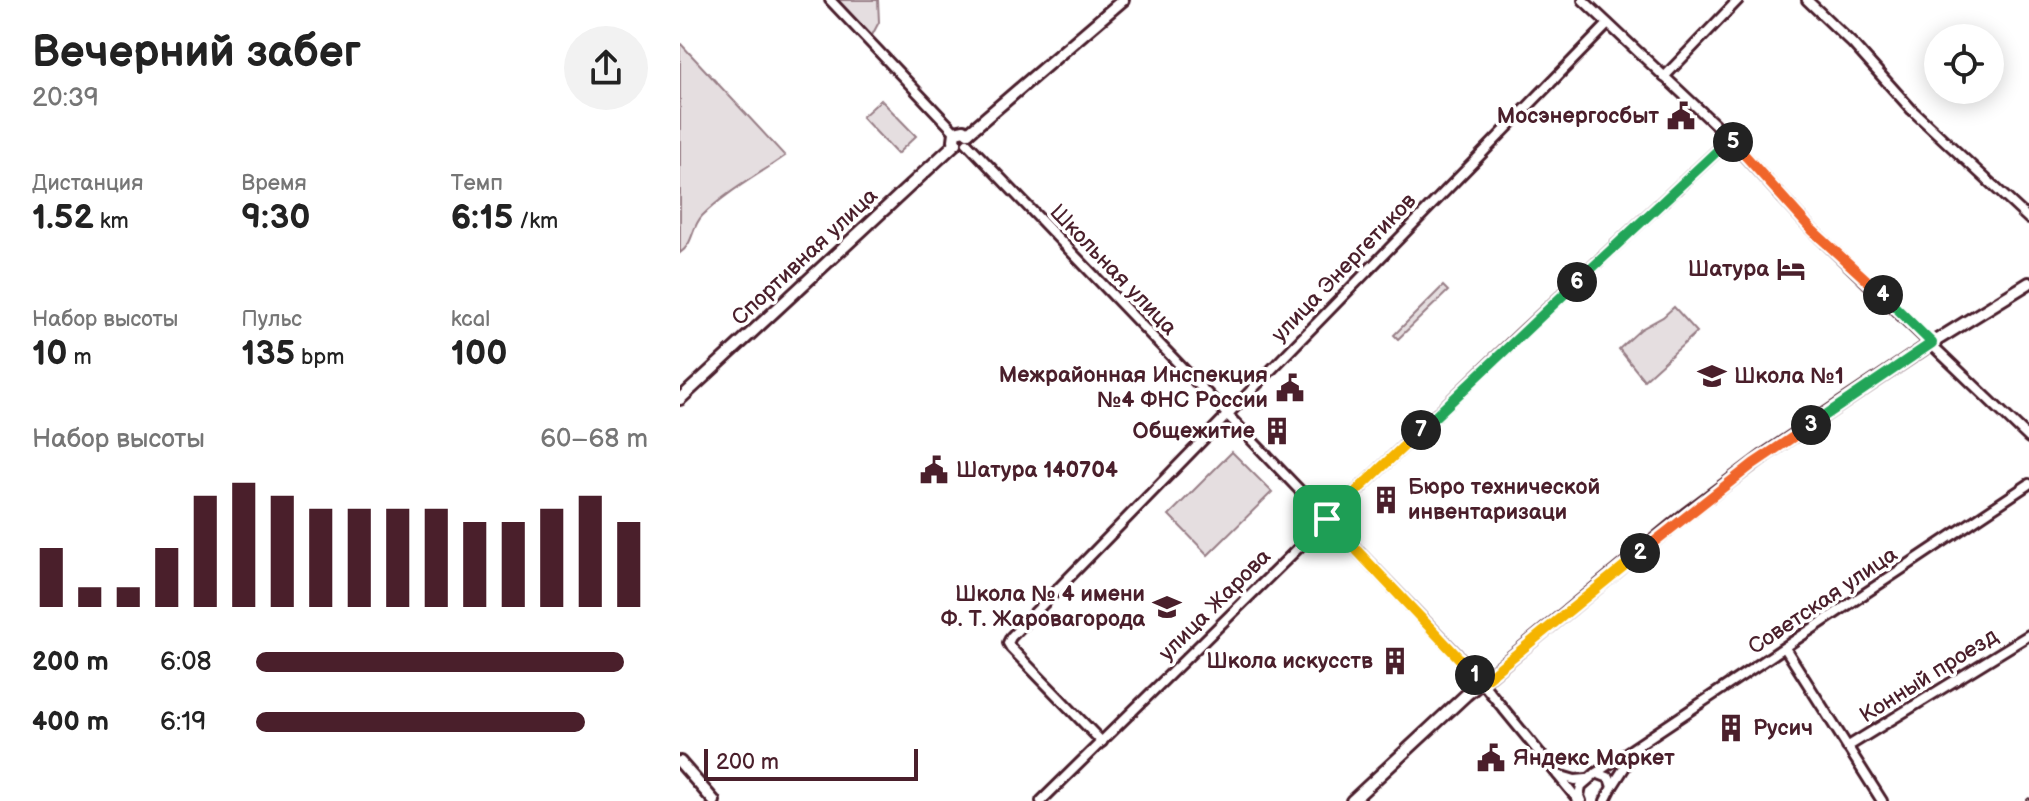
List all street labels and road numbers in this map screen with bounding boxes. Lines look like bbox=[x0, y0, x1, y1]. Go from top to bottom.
street label: Спортивная улица bbox=[726, 182, 884, 332]
street label: улица Энергетиков bbox=[1266, 188, 1422, 348]
street label: Школьная улица bbox=[1044, 199, 1182, 341]
street label: Советская улица bbox=[1743, 541, 1903, 661]
street label: улица Жарова bbox=[1153, 543, 1277, 667]
street label: Конный проезд bbox=[1855, 623, 2003, 729]

